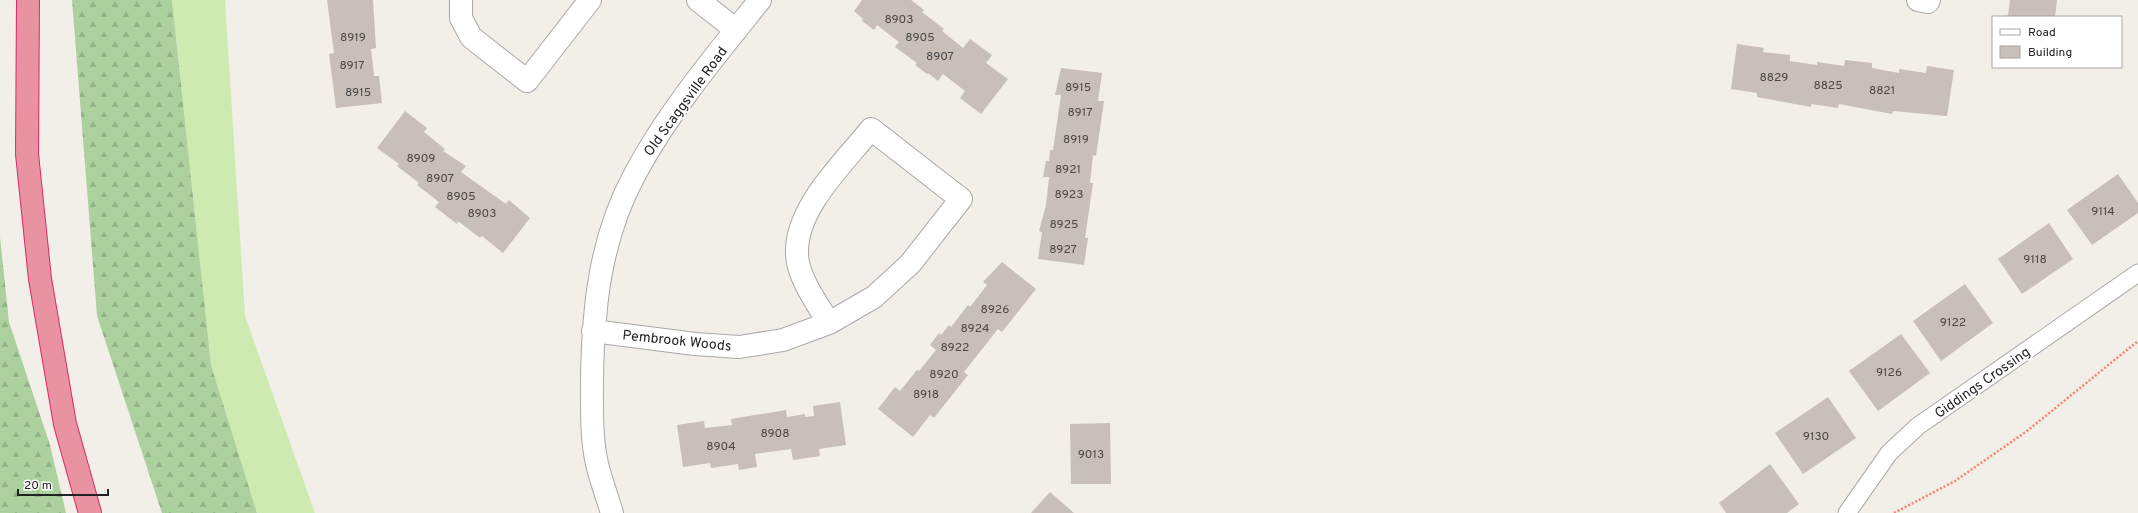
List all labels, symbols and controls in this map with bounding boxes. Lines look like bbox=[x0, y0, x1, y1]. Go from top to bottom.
house number: 8903 bbox=[884, 12, 914, 28]
legend bbox=[1992, 16, 2122, 68]
text: Road bbox=[2028, 25, 2056, 41]
house number: 8919 bbox=[340, 30, 366, 46]
house number: 8905 bbox=[905, 30, 935, 46]
street label: Old Scaggsville Road bbox=[641, 44, 732, 160]
text: Building bbox=[2028, 45, 2072, 61]
house number: 8907 bbox=[926, 49, 954, 65]
house number: 8917 bbox=[340, 58, 364, 74]
house number: 8829 bbox=[1760, 70, 1788, 86]
house number: 8825 bbox=[1813, 78, 1843, 94]
house number: 8915 bbox=[1065, 80, 1091, 96]
house number: 8821 bbox=[1869, 83, 1895, 99]
house number: 8915 bbox=[345, 85, 371, 101]
house number: 8917 bbox=[1068, 105, 1092, 121]
house number: 8919 bbox=[1063, 132, 1089, 148]
house number: 8909 bbox=[406, 151, 436, 167]
house number: 8921 bbox=[1055, 162, 1081, 178]
house number: 8907 bbox=[426, 171, 454, 187]
house number: 8923 bbox=[1055, 187, 1083, 203]
house number: 8905 bbox=[446, 189, 476, 205]
house number: 9114 bbox=[2091, 204, 2115, 220]
house number: 8903 bbox=[467, 206, 497, 222]
house number: 8925 bbox=[1049, 217, 1079, 233]
house number: 8927 bbox=[1049, 242, 1077, 258]
house number: 9118 bbox=[2023, 252, 2047, 268]
house number: 8926 bbox=[981, 302, 1009, 318]
house number: 9122 bbox=[1940, 315, 1966, 331]
house number: 8924 bbox=[961, 321, 989, 337]
street label: Pembrook Woods bbox=[621, 327, 732, 356]
house number: 8922 bbox=[941, 340, 969, 356]
street label: Giddings Crossing bbox=[1932, 344, 2034, 423]
house number: 9126 bbox=[1876, 365, 1902, 381]
house number: 8920 bbox=[929, 367, 959, 383]
house number: 8918 bbox=[913, 387, 939, 403]
house number: 8908 bbox=[760, 426, 790, 442]
house number: 9130 bbox=[1803, 429, 1829, 445]
house number: 8904 bbox=[706, 439, 736, 455]
house number: 9013 bbox=[1078, 447, 1104, 463]
scale bar bbox=[18, 471, 108, 497]
text: 20 m bbox=[24, 478, 52, 494]

